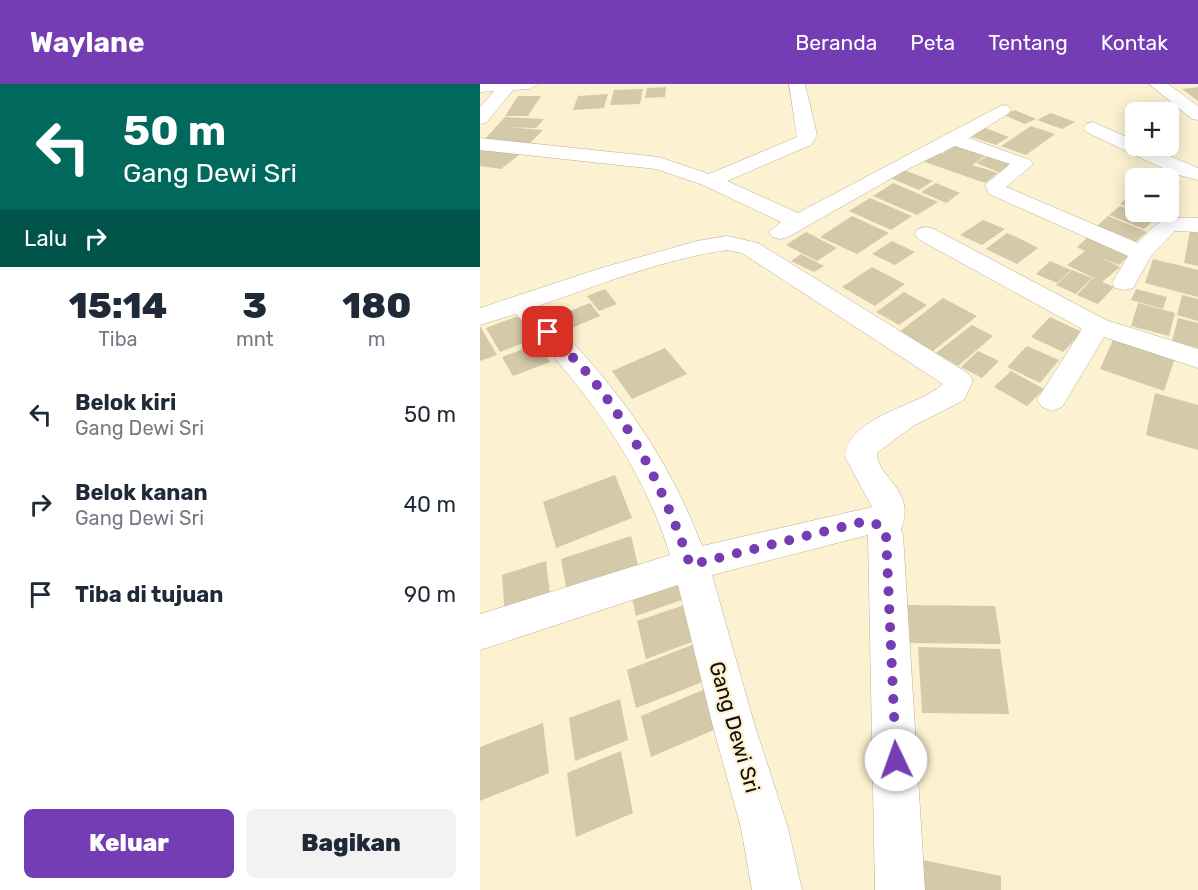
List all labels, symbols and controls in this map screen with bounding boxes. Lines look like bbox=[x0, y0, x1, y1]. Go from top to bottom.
text: Waylane bbox=[30, 26, 145, 59]
text: Beranda bbox=[795, 30, 877, 55]
text: Peta bbox=[910, 30, 955, 55]
text: Tentang bbox=[988, 30, 1068, 55]
text: Kontak bbox=[1101, 30, 1168, 55]
map controls bbox=[1125, 102, 1179, 222]
button: + bbox=[1125, 102, 1179, 156]
text: 50 m bbox=[123, 106, 226, 156]
icon: left bbox=[24, 108, 102, 186]
text: Gang Dewi Sri bbox=[123, 157, 297, 189]
button: − bbox=[1125, 168, 1179, 222]
icon: right bbox=[79, 222, 112, 255]
text: Lalu bbox=[24, 225, 67, 252]
text: 15:14 bbox=[69, 284, 167, 327]
text: 3 bbox=[242, 284, 267, 327]
text: 180 bbox=[342, 284, 411, 327]
pin bbox=[522, 306, 573, 357]
icon: arrive bbox=[531, 315, 564, 348]
text: Tiba bbox=[98, 327, 138, 351]
text: mnt bbox=[236, 327, 274, 351]
text: m bbox=[368, 327, 386, 351]
text: Belok kiri bbox=[75, 389, 176, 416]
icon: left bbox=[24, 398, 57, 431]
text: 50 m bbox=[404, 401, 456, 428]
text: Gang Dewi Sri bbox=[75, 416, 204, 440]
text: Belok kanan bbox=[75, 479, 208, 506]
icon: right bbox=[24, 488, 57, 521]
text: 40 m bbox=[403, 491, 456, 518]
text: Gang Dewi Sri bbox=[75, 506, 204, 530]
icon: arrive bbox=[24, 578, 57, 611]
text: Tiba di tujuan bbox=[75, 581, 223, 608]
text: 90 m bbox=[404, 581, 456, 608]
street label: Gang Dewi Sri bbox=[704, 658, 766, 796]
position arrow bbox=[864, 728, 928, 792]
button: Keluar bbox=[24, 809, 234, 878]
button: Bagikan bbox=[246, 809, 456, 878]

